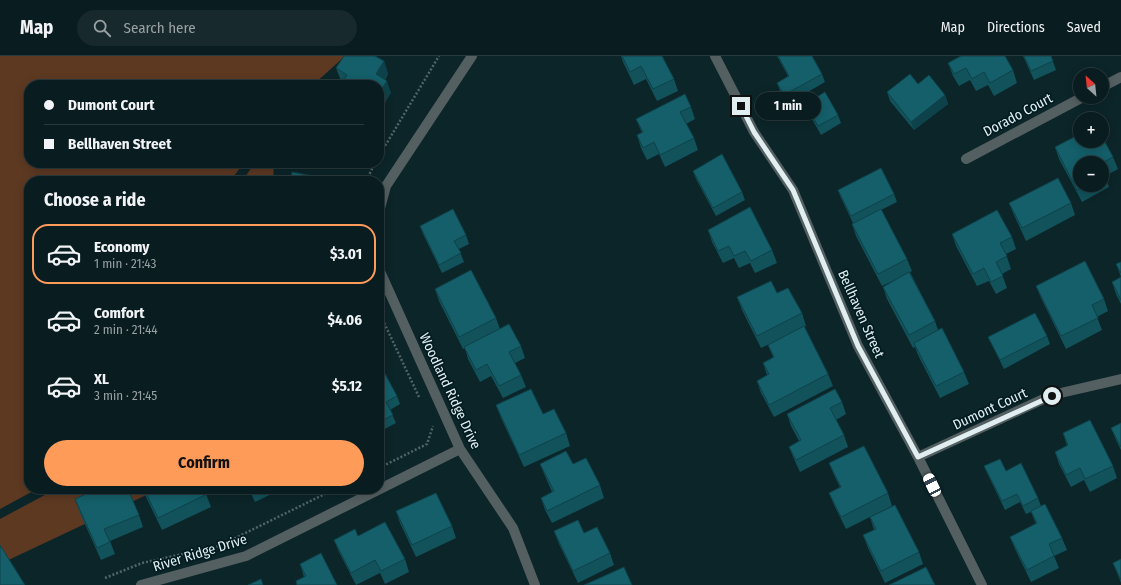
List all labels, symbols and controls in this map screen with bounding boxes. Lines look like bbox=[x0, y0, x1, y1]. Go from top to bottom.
search box bbox=[77, 10, 357, 46]
text: Map bbox=[20, 16, 53, 39]
icon: search bbox=[91, 17, 113, 39]
text: Search here bbox=[123, 19, 196, 37]
text: Map bbox=[941, 19, 965, 36]
text: Directions bbox=[987, 19, 1045, 36]
text: Saved bbox=[1067, 19, 1101, 36]
north arrow bbox=[1073, 68, 1109, 104]
map controls bbox=[1073, 68, 1109, 192]
street label: Dorado Court bbox=[980, 89, 1056, 140]
callout: 1 min bbox=[755, 92, 821, 120]
text: Dumont Court bbox=[68, 96, 155, 114]
route end bbox=[732, 97, 750, 115]
text: 1 min bbox=[774, 98, 802, 113]
button: + bbox=[1073, 112, 1109, 148]
text: Bellhaven Street bbox=[68, 135, 171, 153]
button: − bbox=[1073, 156, 1109, 192]
text: Choose a ride bbox=[44, 189, 146, 211]
icon: car bbox=[46, 236, 82, 272]
text: Economy bbox=[94, 238, 149, 256]
text: $3.01 bbox=[330, 245, 362, 263]
text: 1 min · 21:43 bbox=[94, 256, 156, 271]
street label: Bellhaven Street bbox=[834, 268, 888, 361]
icon: car bbox=[46, 302, 82, 338]
text: Comfort bbox=[94, 304, 145, 322]
text: $4.06 bbox=[328, 311, 362, 329]
text: 2 min · 21:44 bbox=[94, 322, 158, 337]
street label: Woodland Ridge Drive bbox=[416, 330, 484, 452]
icon: car bbox=[46, 368, 82, 404]
text: XL bbox=[94, 370, 109, 388]
text: $5.12 bbox=[332, 377, 362, 395]
street label: Dumont Court bbox=[950, 384, 1030, 434]
route start bbox=[1043, 387, 1061, 405]
text: 3 min · 21:45 bbox=[94, 388, 157, 403]
button: Confirm bbox=[44, 440, 364, 486]
car bbox=[921, 472, 943, 498]
street label: River Ridge Drive bbox=[151, 531, 249, 575]

